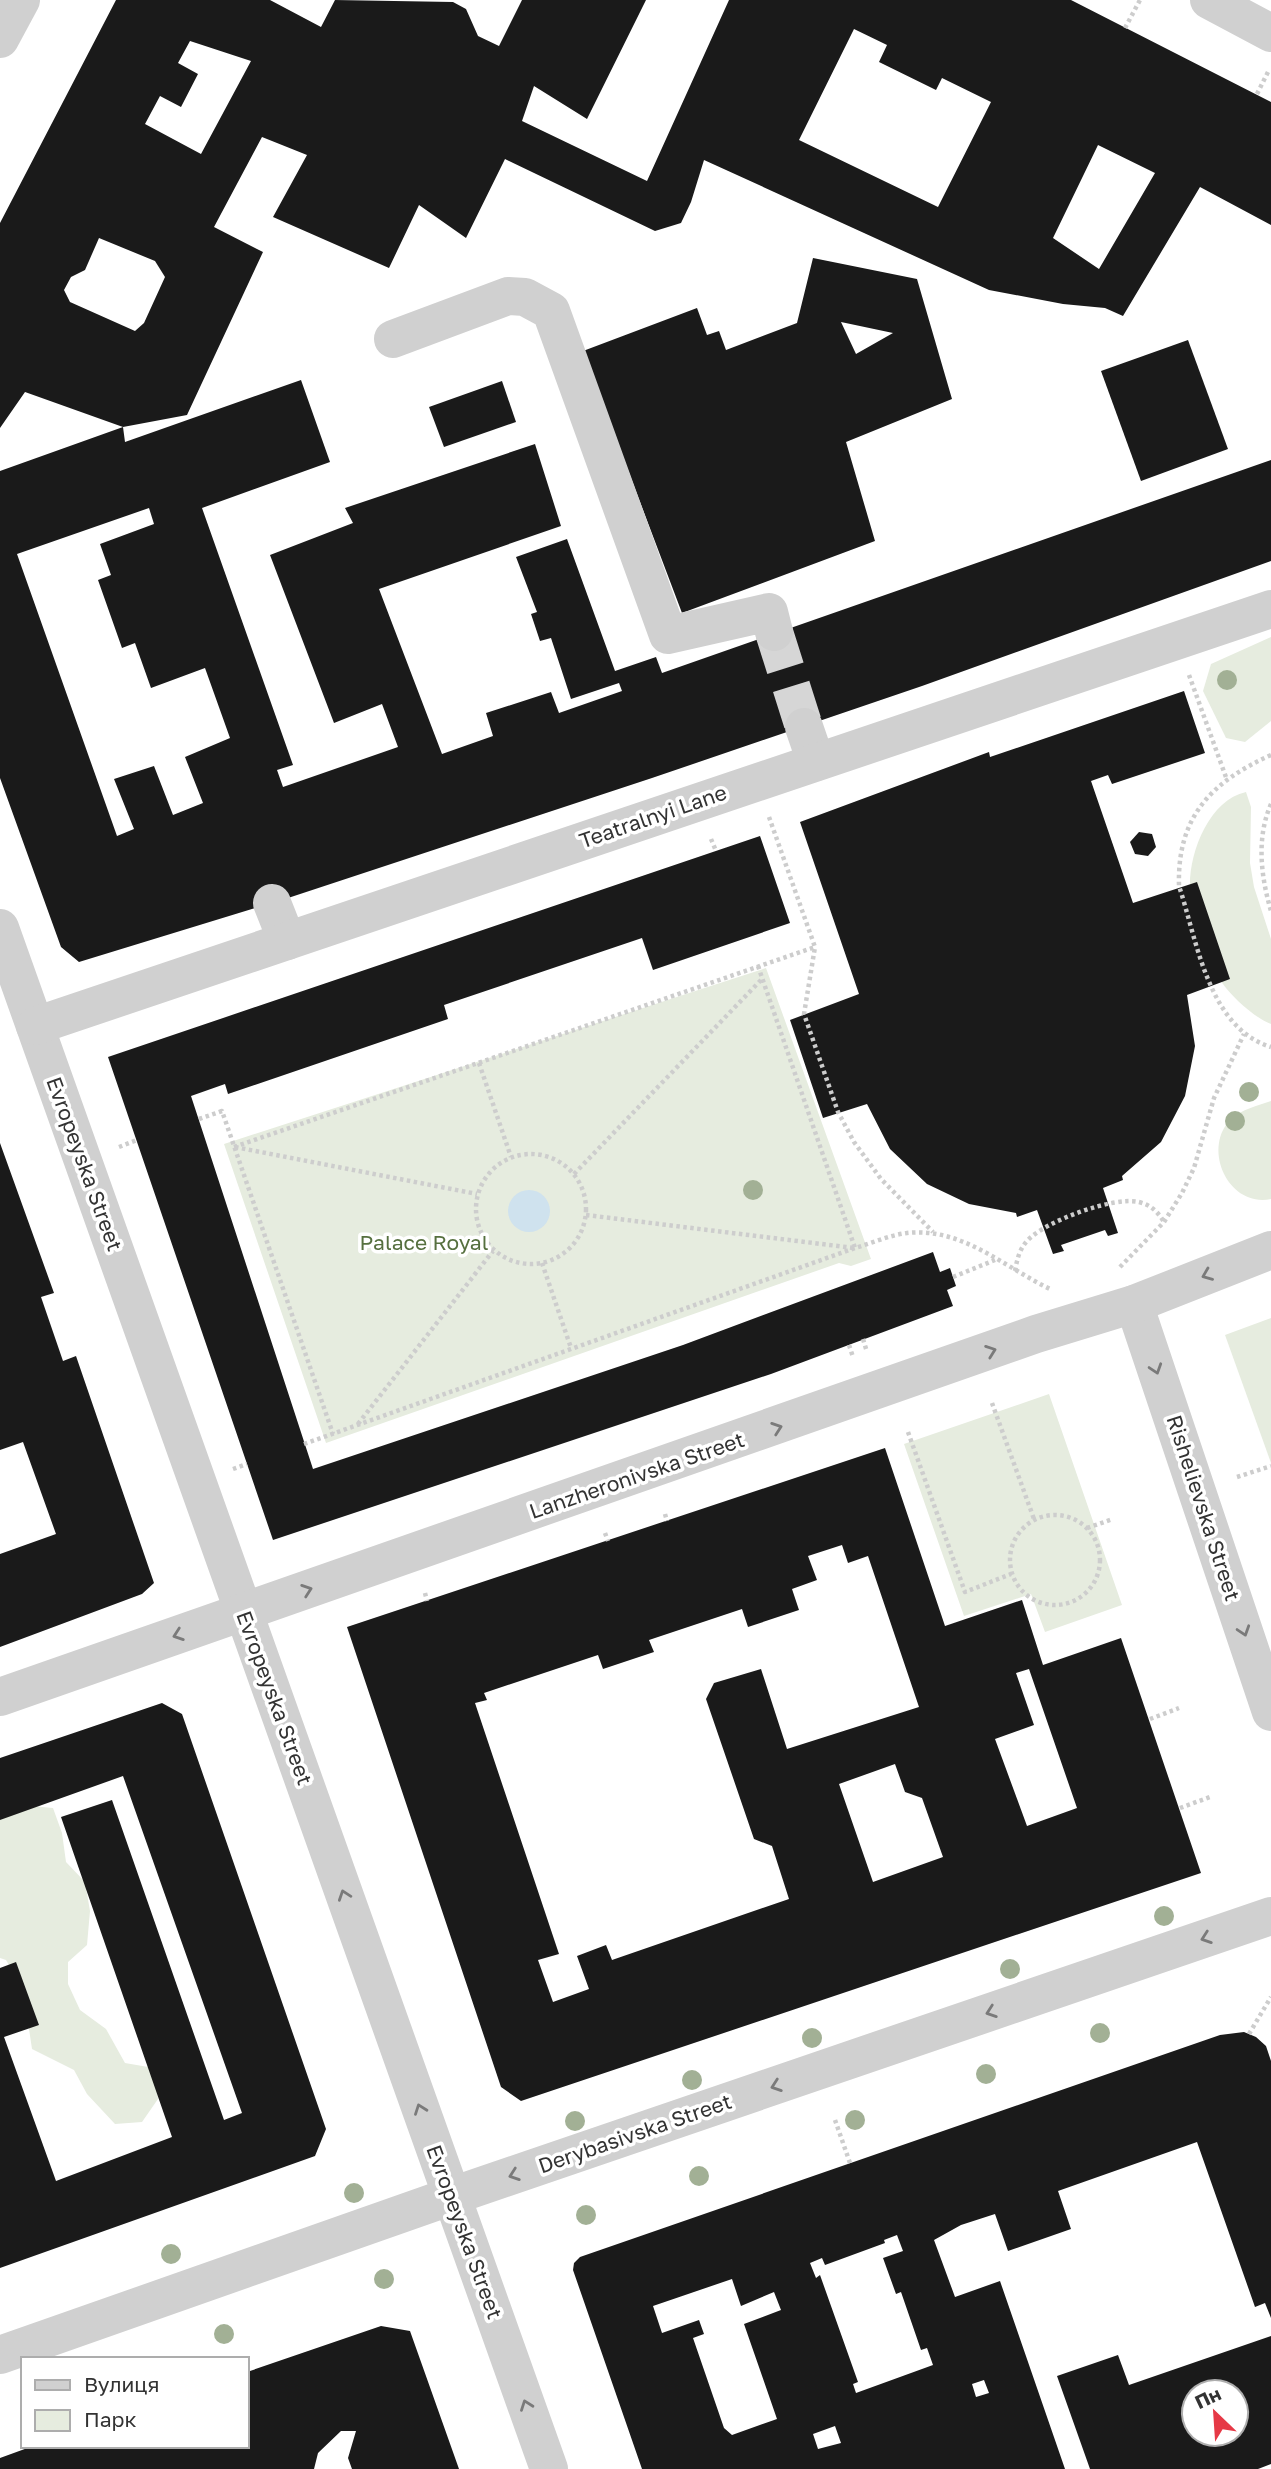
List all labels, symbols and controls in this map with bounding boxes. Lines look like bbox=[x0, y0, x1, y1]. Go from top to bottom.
street label: Teatralnyi Lane bbox=[576, 779, 730, 853]
street label: Evropeyska Street bbox=[41, 1073, 129, 1254]
park label: Palace Royal bbox=[360, 1229, 488, 1255]
one-way arrow bbox=[1202, 1266, 1214, 1280]
one-way arrow bbox=[985, 1345, 997, 1359]
one-way arrow bbox=[1148, 1362, 1162, 1374]
street label: Rishelievska Street bbox=[1162, 1411, 1246, 1604]
one-way arrow bbox=[770, 1422, 782, 1436]
street label: Lanzheronivska Street bbox=[526, 1426, 748, 1524]
one-way arrow bbox=[301, 1584, 313, 1598]
street label: Evropeyska Street bbox=[231, 1607, 319, 1788]
one-way arrow bbox=[1236, 1624, 1250, 1637]
one-way arrow bbox=[173, 1627, 185, 1641]
one-way arrow bbox=[338, 1889, 352, 1901]
one-way arrow bbox=[1201, 1930, 1213, 1944]
one-way arrow bbox=[986, 2003, 998, 2018]
one-way arrow bbox=[771, 2078, 783, 2092]
street label: Derybasivska Street bbox=[535, 2088, 735, 2178]
one-way arrow bbox=[414, 2104, 428, 2116]
street label: Evropeyska Street bbox=[421, 2141, 509, 2322]
one-way arrow bbox=[509, 2167, 521, 2181]
legend bbox=[21, 2357, 248, 2448]
text: Вулиця bbox=[84, 2371, 160, 2397]
north arrow bbox=[1180, 2378, 1250, 2448]
text: Пн bbox=[1191, 2381, 1224, 2413]
one-way arrow bbox=[520, 2399, 534, 2411]
text: Парк bbox=[84, 2406, 137, 2432]

